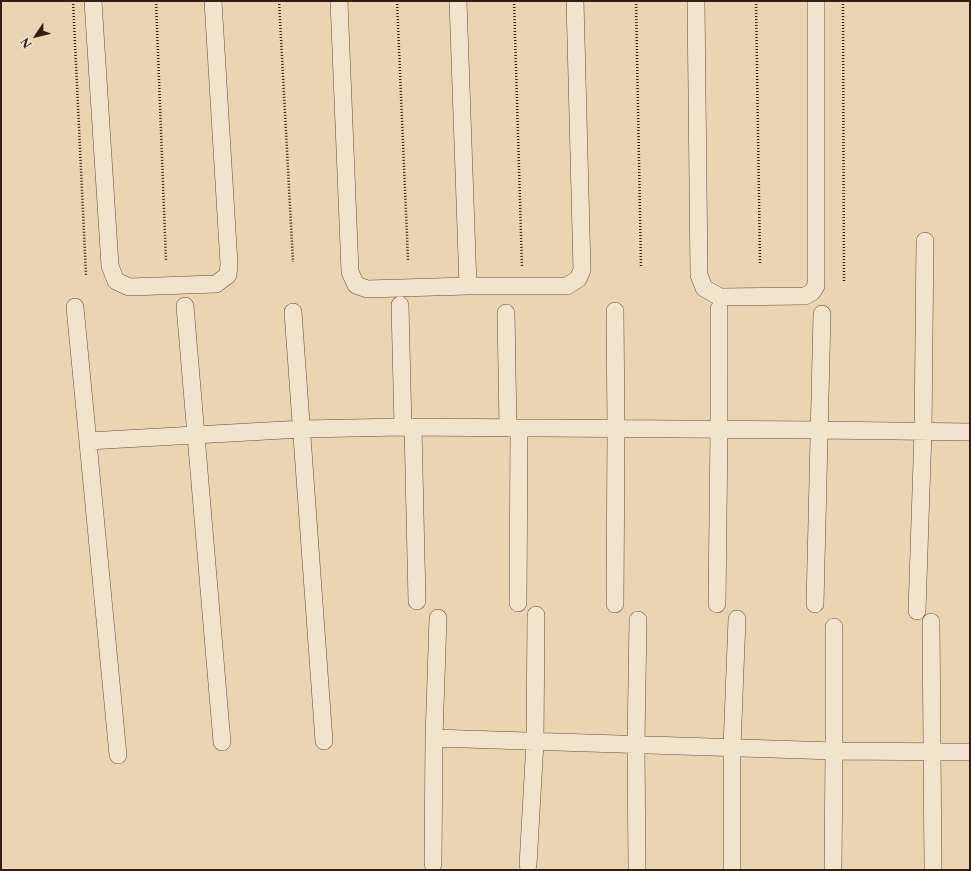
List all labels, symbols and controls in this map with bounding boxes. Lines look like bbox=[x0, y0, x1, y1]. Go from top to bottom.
north arrow bbox=[16, 16, 56, 56]
text: N bbox=[18, 35, 35, 51]

